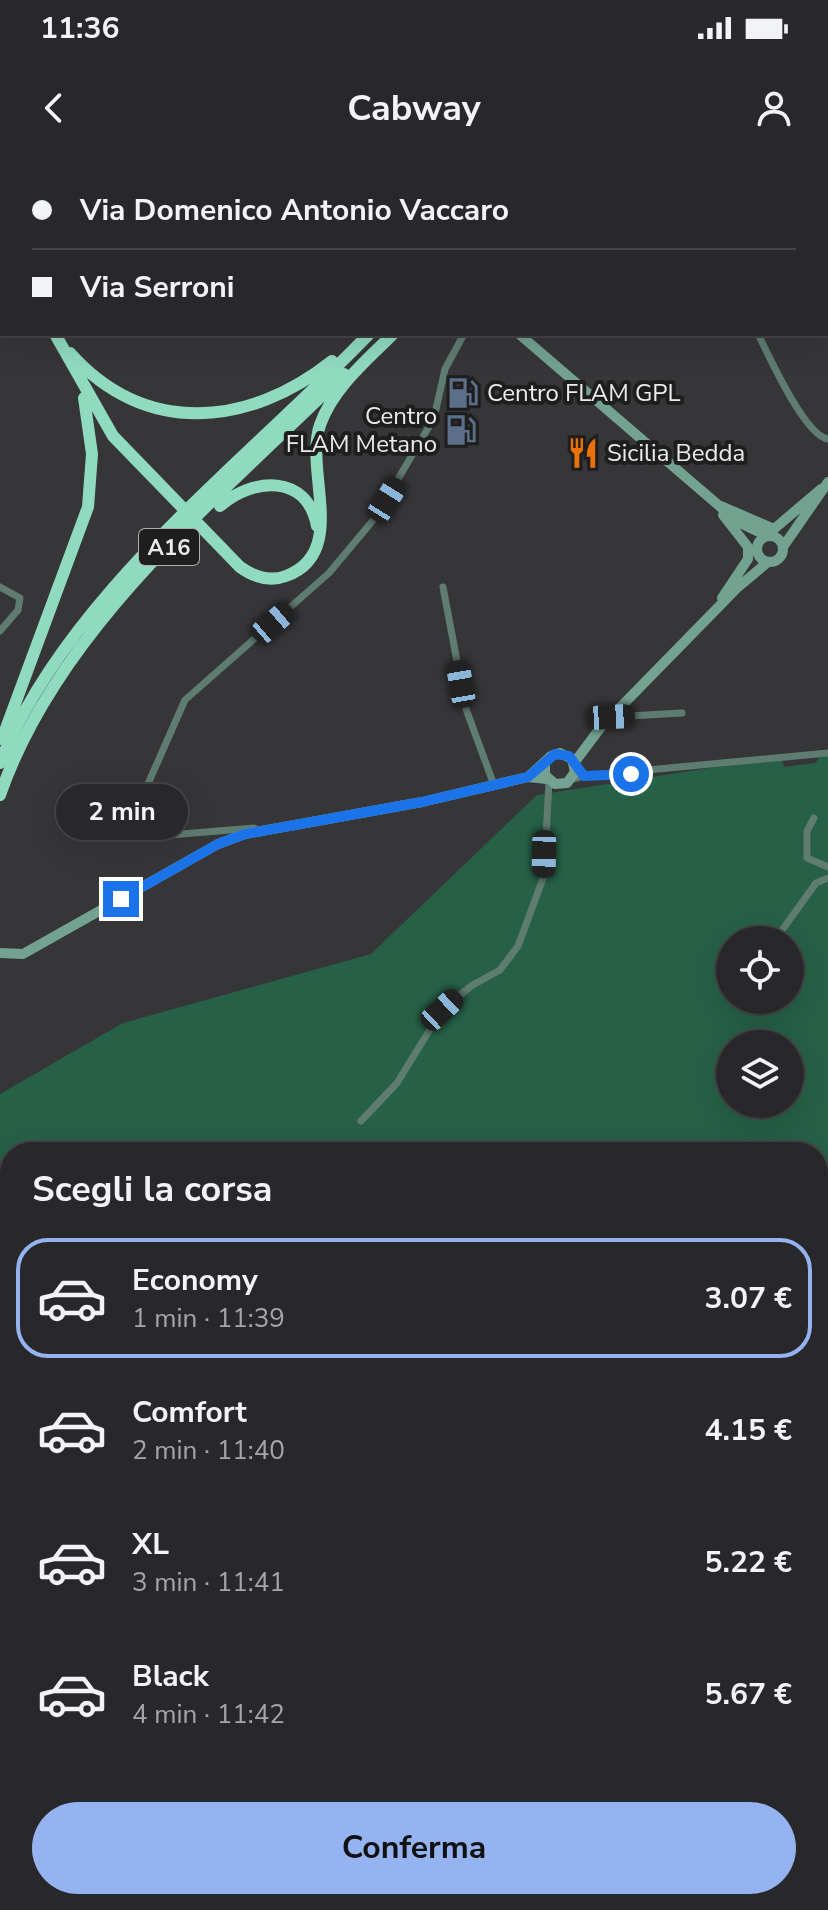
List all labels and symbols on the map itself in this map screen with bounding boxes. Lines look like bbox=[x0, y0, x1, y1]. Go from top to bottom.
fuel station icon: Centro FLAM GPL bbox=[446, 376, 480, 410]
place label: Centro FLAM GPL bbox=[487, 377, 681, 409]
place label: Centro FLAM Metano bbox=[286, 400, 437, 460]
fuel station icon: Centro FLAM Metano bbox=[444, 413, 478, 447]
restaurant icon: Sicilia Bedda bbox=[566, 436, 600, 470]
place label: Sicilia Bedda bbox=[607, 437, 745, 469]
car bbox=[364, 473, 410, 527]
road number: A16 bbox=[139, 529, 199, 565]
car bbox=[247, 598, 299, 648]
car bbox=[445, 658, 477, 710]
car bbox=[586, 704, 636, 730]
route start bbox=[613, 756, 649, 792]
callout: 2 min bbox=[55, 783, 187, 839]
car bbox=[532, 830, 556, 878]
route end bbox=[103, 881, 139, 917]
car bbox=[416, 985, 468, 1035]

